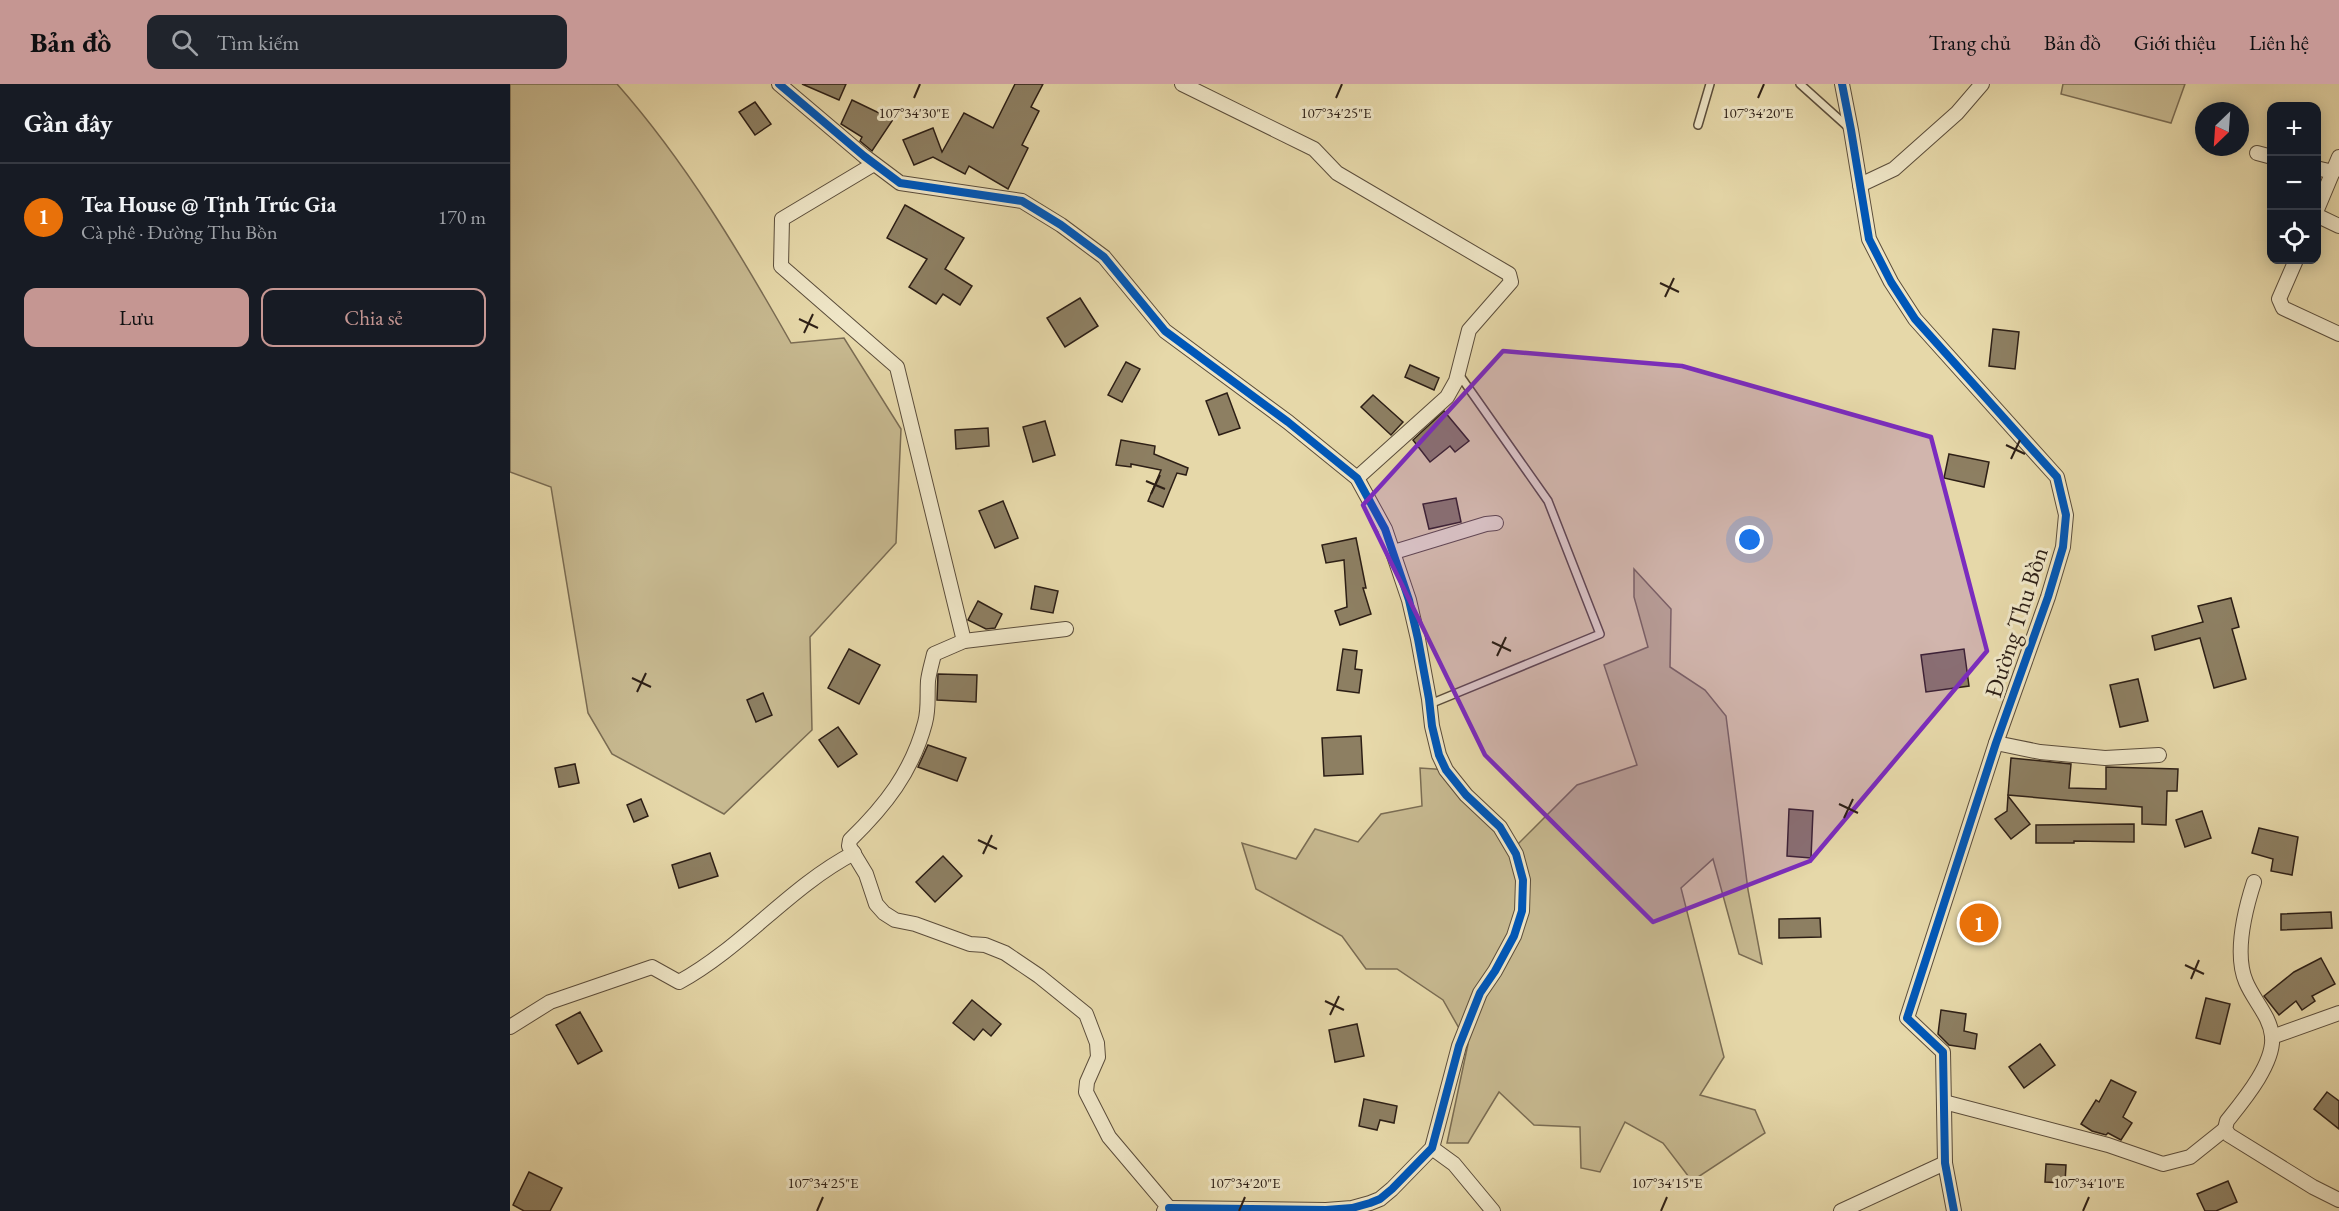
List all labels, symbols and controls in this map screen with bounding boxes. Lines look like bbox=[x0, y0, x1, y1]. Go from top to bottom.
search box bbox=[147, 15, 567, 69]
text: Bản đồ bbox=[30, 24, 111, 60]
icon: search bbox=[168, 26, 201, 59]
text: Tìm kiếm bbox=[216, 28, 299, 57]
text: Trang chủ bbox=[1929, 29, 2011, 56]
text: Bản đồ bbox=[2044, 29, 2101, 56]
text: Giới thiệu bbox=[2134, 29, 2216, 56]
text: Liên hệ bbox=[2249, 29, 2309, 56]
north arrow bbox=[2195, 102, 2249, 156]
map controls bbox=[2267, 102, 2321, 264]
button: + bbox=[2267, 102, 2321, 156]
text: 107°34'30"E bbox=[878, 103, 950, 122]
text: 107°34'25"E bbox=[1300, 103, 1372, 122]
text: 107°34'20"E bbox=[1722, 103, 1794, 122]
text: Gần đây bbox=[24, 106, 113, 140]
button: − bbox=[2267, 156, 2321, 210]
text: Tea House @ Tịnh Trúc Gia bbox=[81, 190, 336, 219]
text: 1 bbox=[38, 204, 49, 230]
text: 170 m bbox=[438, 204, 486, 230]
button: locate bbox=[2267, 210, 2321, 264]
text: Cà phê · Đường Thu Bồn bbox=[81, 219, 277, 245]
button: Lưu bbox=[24, 288, 249, 347]
button: Chia sẻ bbox=[261, 288, 486, 347]
your location bbox=[1735, 525, 1764, 554]
street label: Đường Thu Bồn bbox=[1977, 543, 2055, 701]
pin: 1 bbox=[1960, 900, 1998, 946]
text: 107°34'25"E bbox=[787, 1173, 859, 1192]
text: 107°34'20"E bbox=[1209, 1173, 1281, 1192]
text: 107°34'15"E bbox=[1631, 1173, 1703, 1192]
text: 107°34'10"E bbox=[2053, 1173, 2125, 1192]

